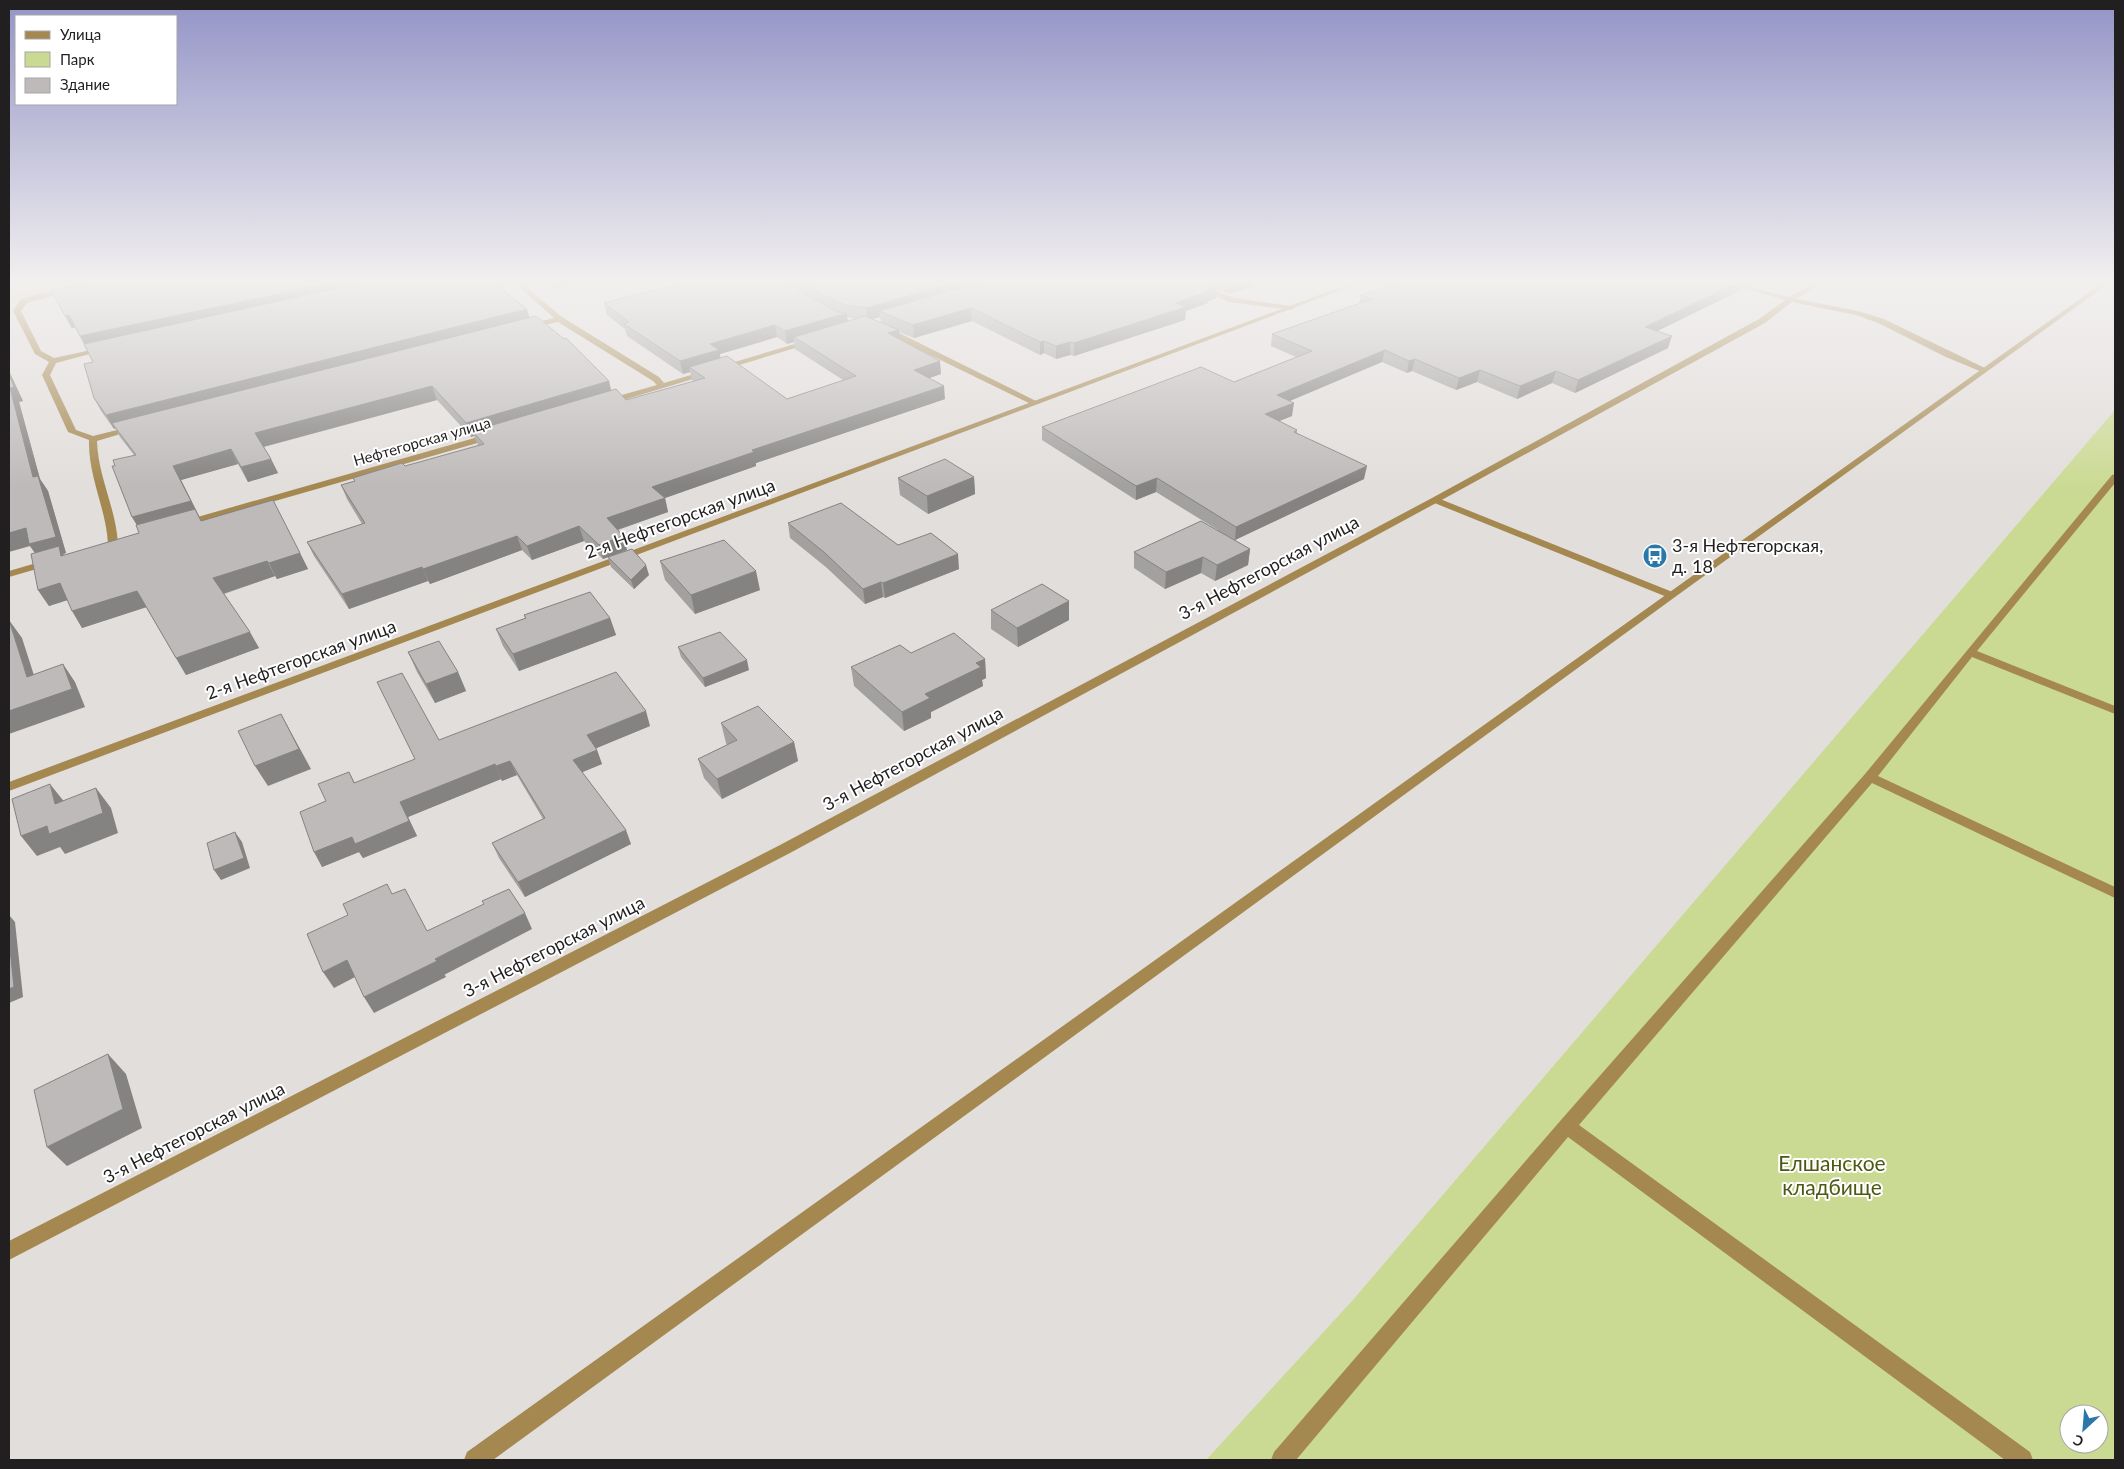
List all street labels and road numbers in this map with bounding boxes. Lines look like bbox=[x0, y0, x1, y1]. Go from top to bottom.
street label: Нефтегорская улица bbox=[351, 413, 492, 469]
street label: 2-я Нефтегорская улица bbox=[581, 473, 778, 563]
street label: 3-я Нефтегорская улица bbox=[1175, 510, 1362, 624]
street label: 2-я Нефтегорская улица bbox=[202, 614, 399, 704]
street label: 3-я Нефтегорская улица bbox=[819, 701, 1006, 815]
street label: 3-я Нефтегорская улица bbox=[459, 891, 648, 1002]
street label: 3-я Нефтегорская улица bbox=[99, 1077, 288, 1188]

